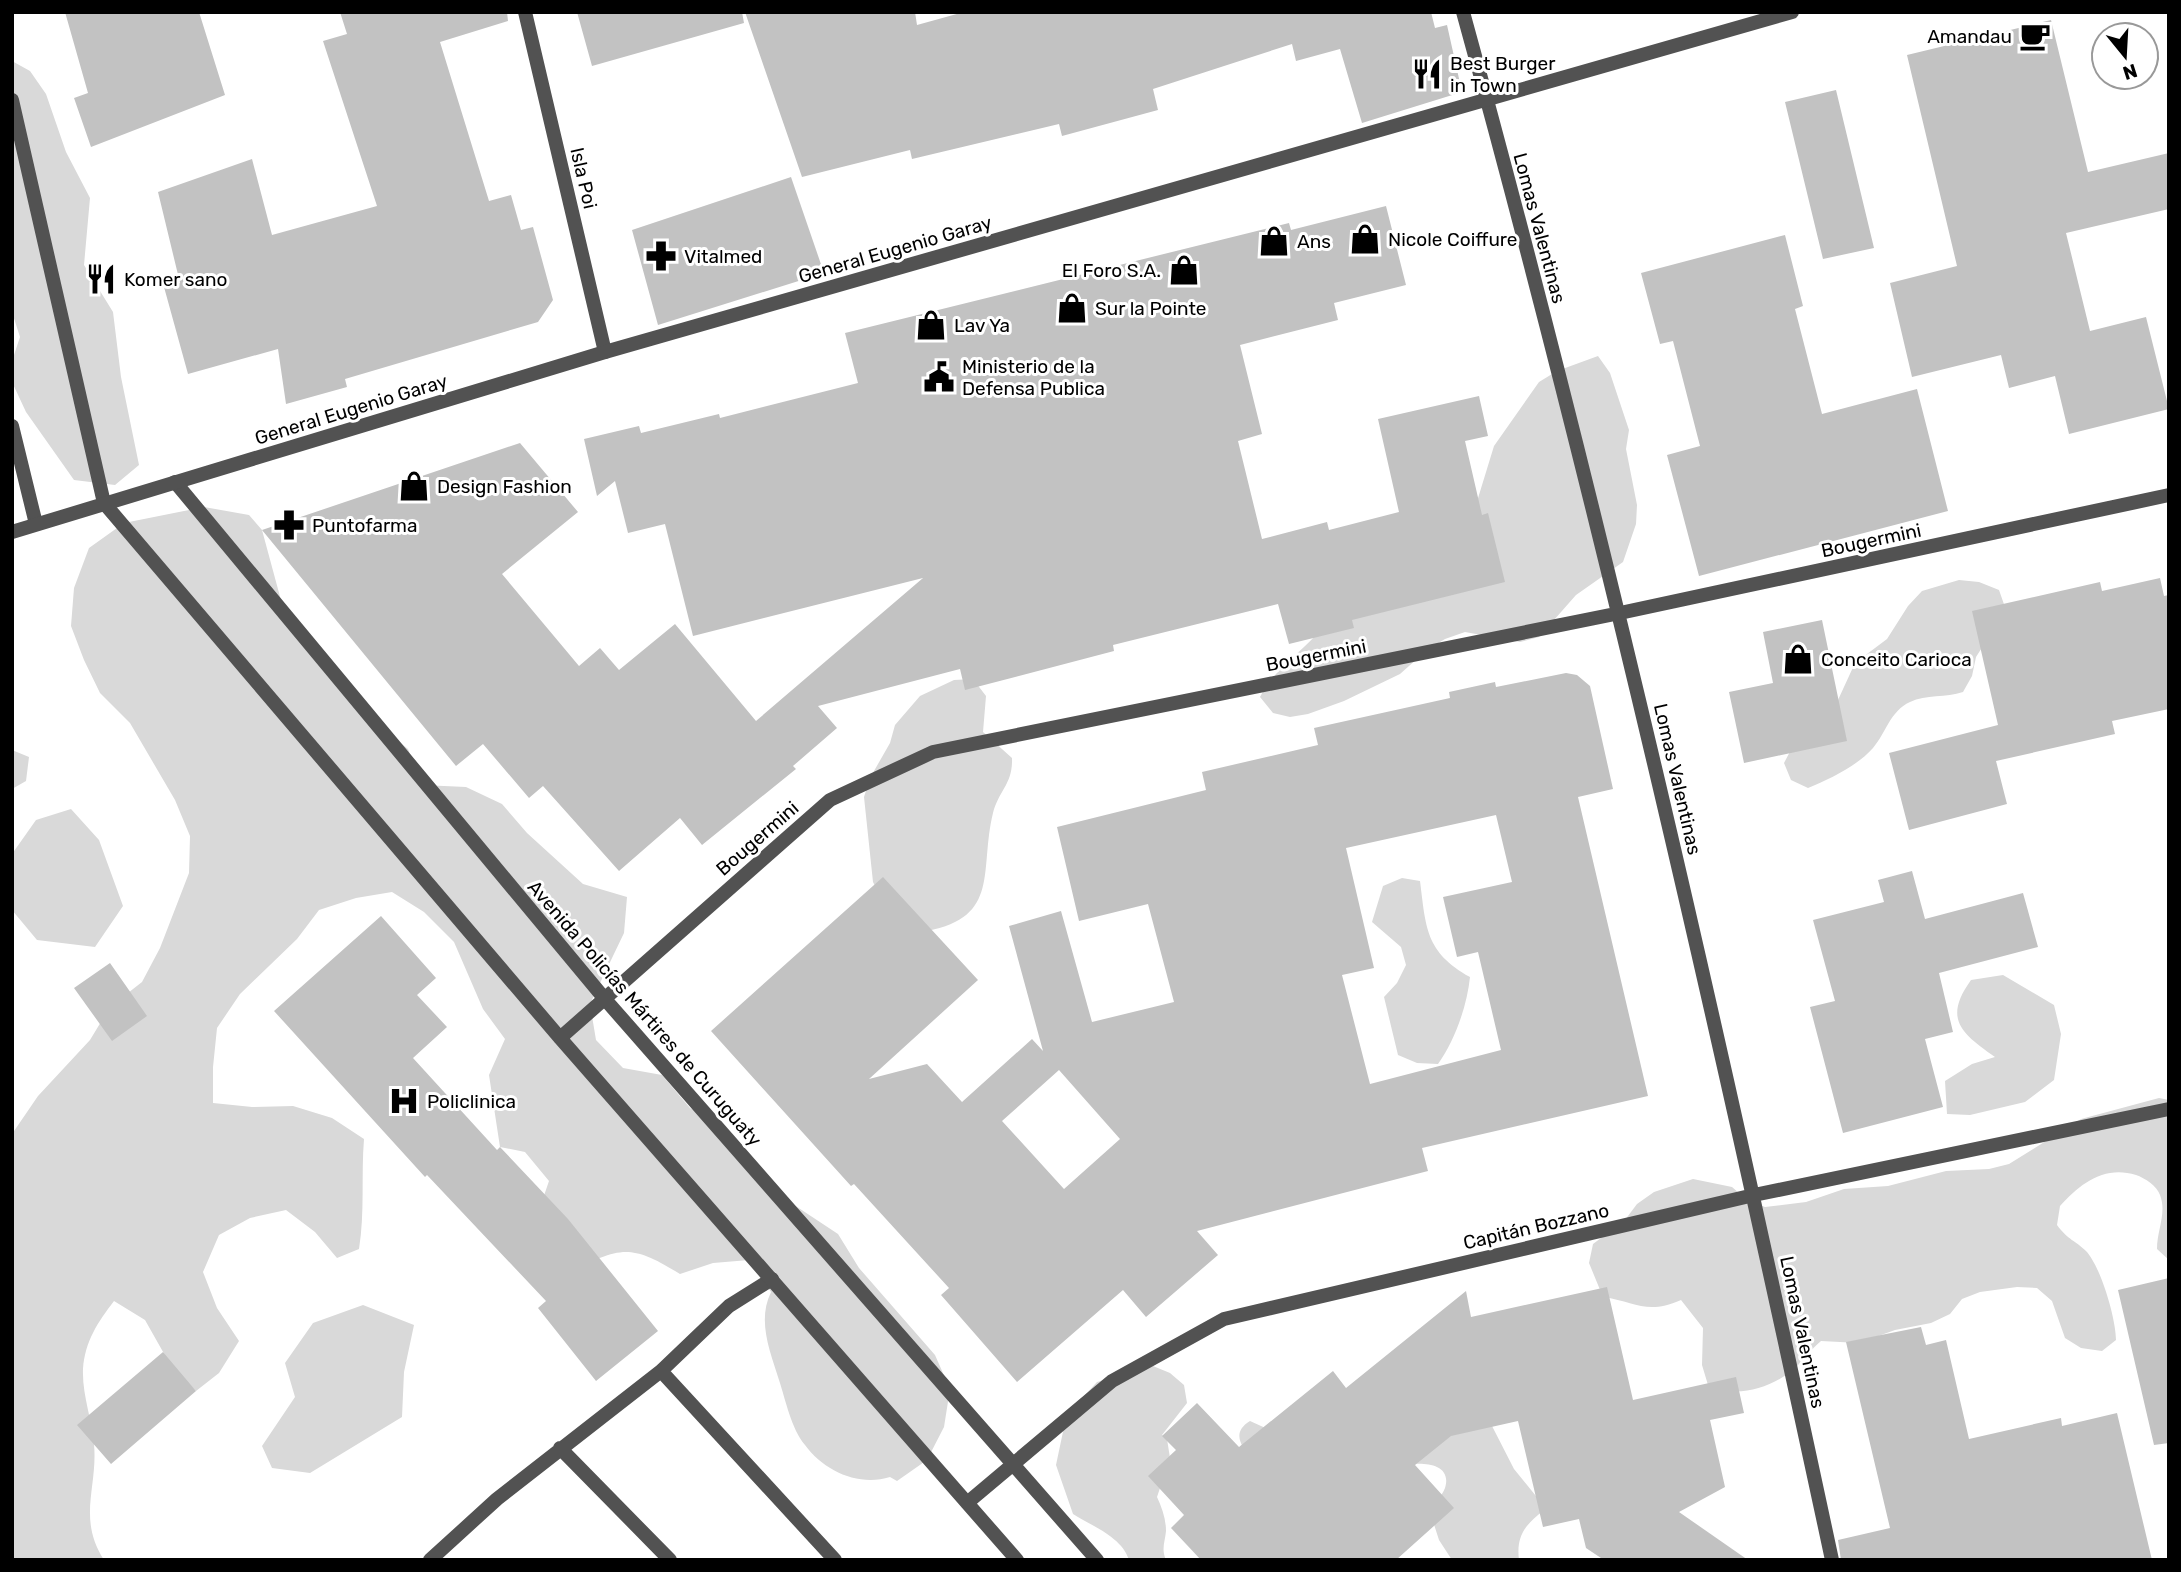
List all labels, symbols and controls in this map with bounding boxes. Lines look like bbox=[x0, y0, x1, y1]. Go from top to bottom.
cafe icon: Amandau bbox=[2018, 19, 2052, 53]
north arrow bbox=[2090, 21, 2160, 91]
place label: Amandau bbox=[1927, 25, 2012, 48]
place label: Best Burger in Town bbox=[1450, 52, 1556, 97]
restaurant icon: Best Burger in Town bbox=[1410, 57, 1444, 91]
text: N bbox=[2120, 59, 2140, 85]
street label: Isla Poi bbox=[565, 145, 602, 211]
street label: Lomas Valentinas bbox=[1508, 150, 1571, 306]
street label: General Eugenio Garay bbox=[796, 211, 995, 288]
shop icon: Nicole Coiffure bbox=[1348, 222, 1382, 256]
shop icon: Ans bbox=[1257, 224, 1291, 258]
place label: Nicole Coiffure bbox=[1388, 228, 1518, 251]
place label: Ans bbox=[1297, 230, 1331, 253]
pharmacy icon: Vitalmed bbox=[644, 239, 678, 273]
place label: Vitalmed bbox=[684, 245, 762, 268]
shop icon: El Foro S.A. bbox=[1167, 253, 1201, 287]
place label: El Foro S.A. bbox=[1062, 259, 1161, 282]
restaurant icon: Komer sano bbox=[84, 262, 118, 296]
place label: Komer sano bbox=[124, 268, 227, 291]
shop icon: Sur la Pointe bbox=[1055, 291, 1089, 325]
place label: Sur la Pointe bbox=[1095, 297, 1206, 320]
shop icon: Lav Ya bbox=[914, 308, 948, 342]
place label: Lav Ya bbox=[954, 314, 1010, 337]
place label: Ministerio de la Defensa Publica bbox=[962, 355, 1105, 400]
public building icon: Ministerio de la Defensa Publica bbox=[922, 360, 956, 394]
street label: General Eugenio Garay bbox=[252, 369, 450, 450]
shop icon: Design Fashion bbox=[397, 469, 431, 503]
place label: Design Fashion bbox=[437, 475, 572, 498]
pharmacy icon: Puntofarma bbox=[272, 508, 306, 542]
place label: Puntofarma bbox=[312, 514, 418, 537]
street label: Bougermini bbox=[1819, 519, 1923, 562]
street label: Bougermini bbox=[1264, 634, 1368, 676]
shop icon: Conceito Carioca bbox=[1781, 642, 1815, 676]
place label: Conceito Carioca bbox=[1821, 648, 1972, 671]
street label: Lomas Valentinas bbox=[1649, 701, 1706, 857]
street label: Bougermini bbox=[711, 796, 803, 880]
street label: Avenida Policías Mártires de Curuguaty bbox=[523, 876, 766, 1151]
hospital icon: Policlinica bbox=[387, 1084, 421, 1118]
place label: Policlinica bbox=[427, 1090, 516, 1113]
street label: Capitán Bozzano bbox=[1461, 1199, 1611, 1254]
street label: Lomas Valentinas bbox=[1775, 1254, 1830, 1410]

